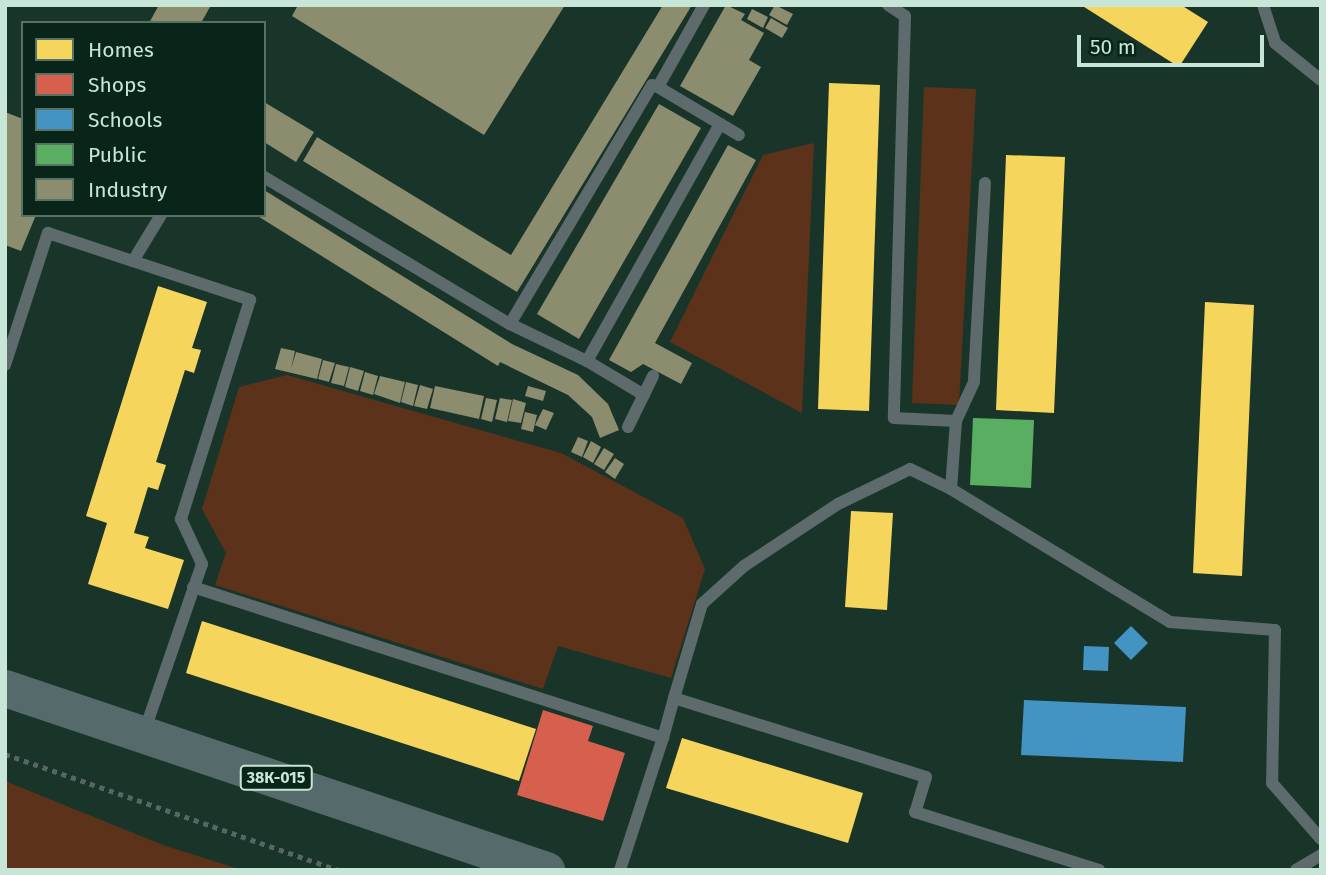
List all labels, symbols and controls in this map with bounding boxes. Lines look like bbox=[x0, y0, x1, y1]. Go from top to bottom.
legend bbox=[21, 21, 266, 217]
scale bar bbox=[1081, 21, 1268, 65]
text: 50 m bbox=[1090, 34, 1136, 60]
text: Homes bbox=[88, 37, 154, 63]
text: Shops bbox=[88, 72, 146, 98]
text: Schools bbox=[88, 107, 162, 133]
text: Public bbox=[88, 142, 146, 168]
text: Industry bbox=[88, 177, 167, 203]
road number: 38К-015 bbox=[239, 765, 313, 790]

